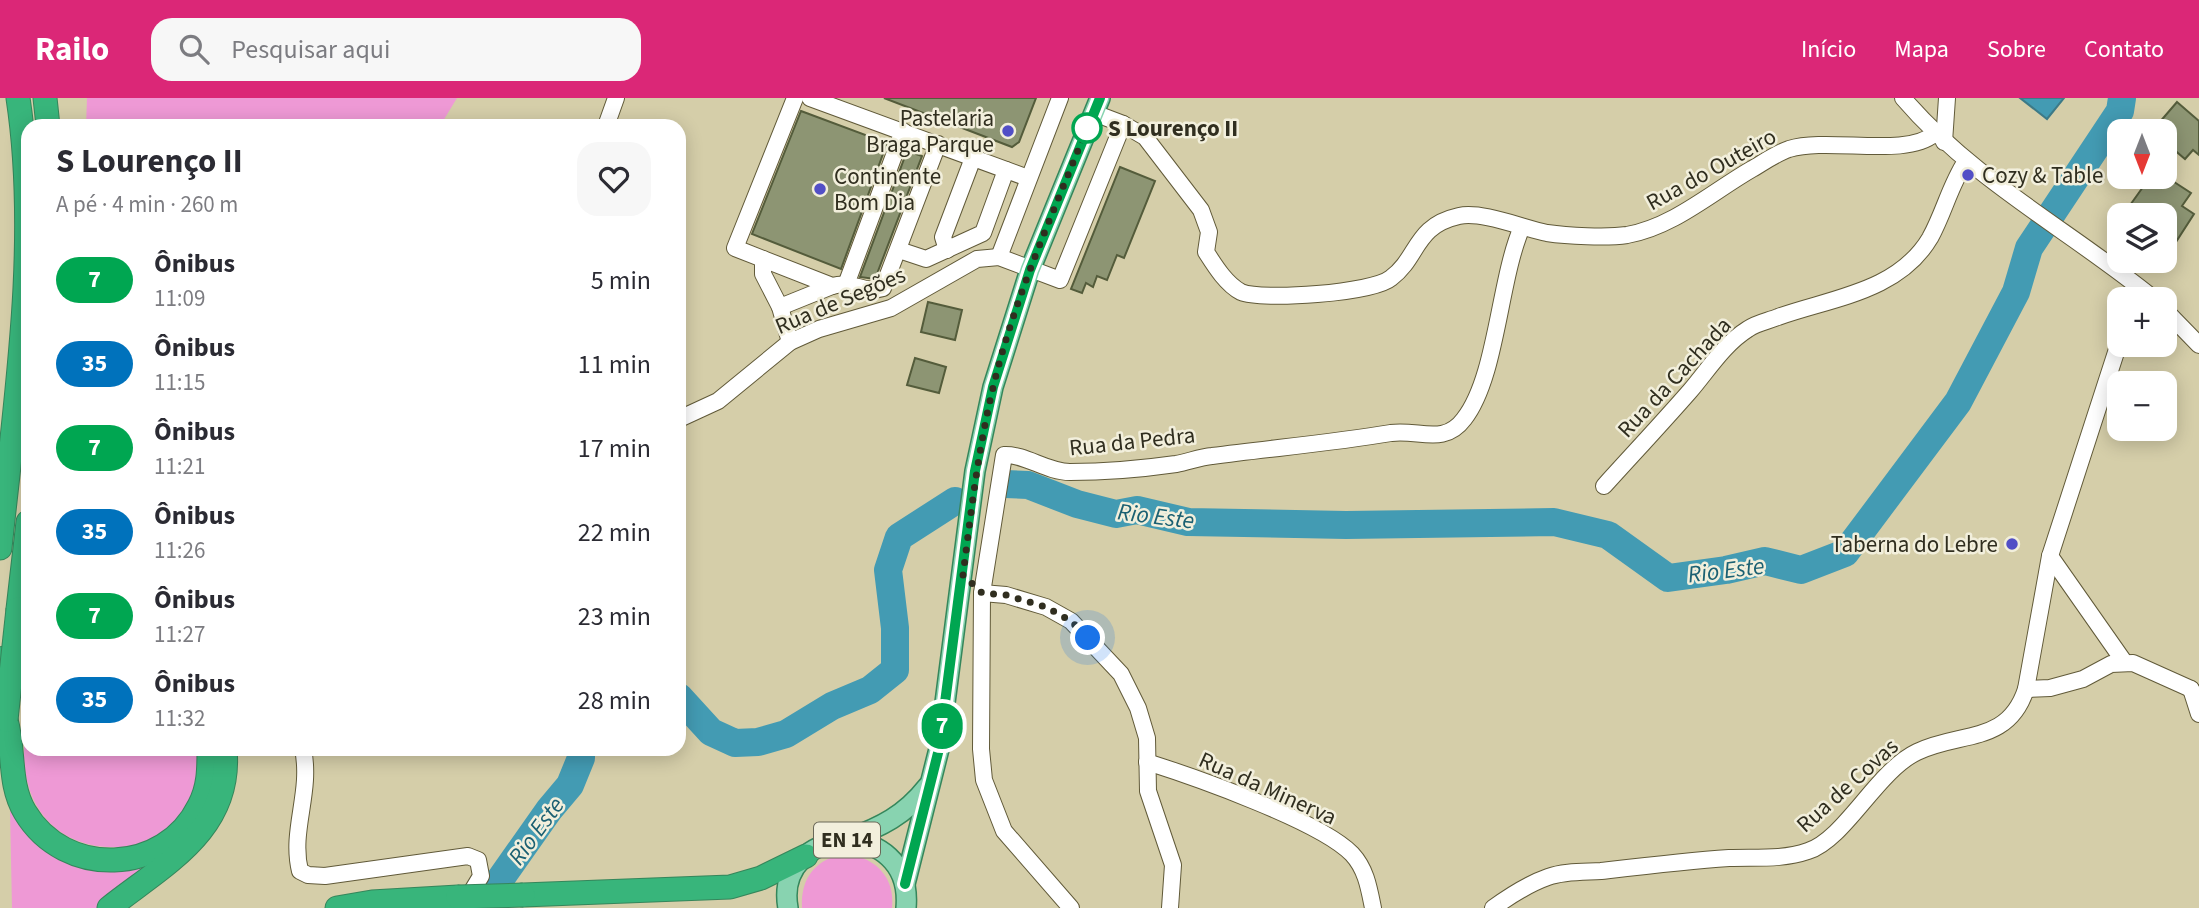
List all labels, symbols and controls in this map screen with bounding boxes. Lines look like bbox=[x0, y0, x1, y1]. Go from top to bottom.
search box bbox=[151, 18, 641, 81]
text: Railo bbox=[35, 26, 109, 73]
icon: search bbox=[175, 30, 213, 68]
text: Pesquisar aqui bbox=[231, 31, 390, 68]
text: Início bbox=[1801, 32, 1856, 67]
text: Mapa bbox=[1894, 32, 1949, 67]
text: Sobre bbox=[1987, 32, 2046, 67]
text: Contato bbox=[2084, 32, 2164, 67]
place label: Pastelaria Braga Parque bbox=[866, 102, 994, 161]
place label: S Lourenço II bbox=[1108, 112, 1238, 145]
marker: S Lourenço II bbox=[1072, 113, 1102, 143]
north arrow bbox=[2107, 119, 2177, 189]
map controls bbox=[2107, 119, 2177, 441]
street label: Rua do Outeiro bbox=[1640, 120, 1782, 219]
marker: Pastelaria Braga Parque bbox=[1000, 123, 1016, 139]
text: S Lourenço II bbox=[56, 138, 243, 185]
button: heart bbox=[577, 142, 651, 216]
place label: Cozy & Table bbox=[1982, 159, 2103, 192]
place label: Continente Bom Dia bbox=[834, 160, 941, 219]
marker: Cozy & Table bbox=[1960, 167, 1976, 183]
marker: Continente Bom Dia bbox=[812, 181, 828, 197]
text: A pé · 4 min · 260 m bbox=[56, 188, 238, 221]
button: layers bbox=[2107, 203, 2177, 273]
text: Ônibus bbox=[154, 245, 235, 282]
street label: Rua de Segões bbox=[770, 258, 911, 343]
text: 7 bbox=[88, 262, 101, 297]
text: 5 min bbox=[591, 262, 651, 299]
text: 11:09 bbox=[154, 282, 205, 315]
button: + bbox=[2107, 287, 2177, 357]
street label: Rua da Cachada bbox=[1610, 310, 1739, 445]
text: Ônibus bbox=[154, 329, 235, 366]
text: 35 bbox=[82, 346, 107, 381]
text: 11 min bbox=[578, 346, 651, 383]
text: 11:15 bbox=[154, 366, 205, 399]
button: − bbox=[2107, 371, 2177, 441]
text: Ônibus bbox=[154, 413, 235, 450]
street label: Rua da Pedra bbox=[1067, 418, 1197, 465]
text: 7 bbox=[88, 430, 101, 465]
text: 17 min bbox=[578, 430, 651, 467]
text: 11:21 bbox=[154, 450, 205, 483]
water label: Rio Este bbox=[1116, 494, 1196, 539]
text: Ônibus bbox=[154, 497, 235, 534]
text: 35 bbox=[82, 514, 107, 549]
text: 22 min bbox=[578, 514, 651, 551]
place label: Taberna do Lebre bbox=[1831, 528, 1998, 561]
text: 11:26 bbox=[154, 534, 205, 567]
marker: Taberna do Lebre bbox=[2004, 536, 2020, 552]
water label: Rio Este bbox=[1686, 548, 1766, 593]
text: Ônibus bbox=[154, 581, 235, 618]
text: 7 bbox=[88, 598, 101, 633]
text: 23 min bbox=[578, 598, 651, 635]
text: 11:27 bbox=[154, 618, 205, 651]
your location bbox=[1070, 620, 1105, 655]
text: Ônibus bbox=[154, 665, 235, 702]
text: 35 bbox=[82, 682, 107, 717]
text: 28 min bbox=[578, 682, 651, 719]
text: 11:32 bbox=[154, 702, 205, 735]
line badge: 7 bbox=[919, 703, 965, 749]
text: 7 bbox=[936, 708, 948, 743]
street label: Rua de Covas bbox=[1789, 730, 1906, 840]
street label: Rua da Minerva bbox=[1194, 743, 1342, 834]
water label: Rio Este bbox=[500, 790, 573, 873]
road number: EN 14 bbox=[814, 822, 880, 858]

